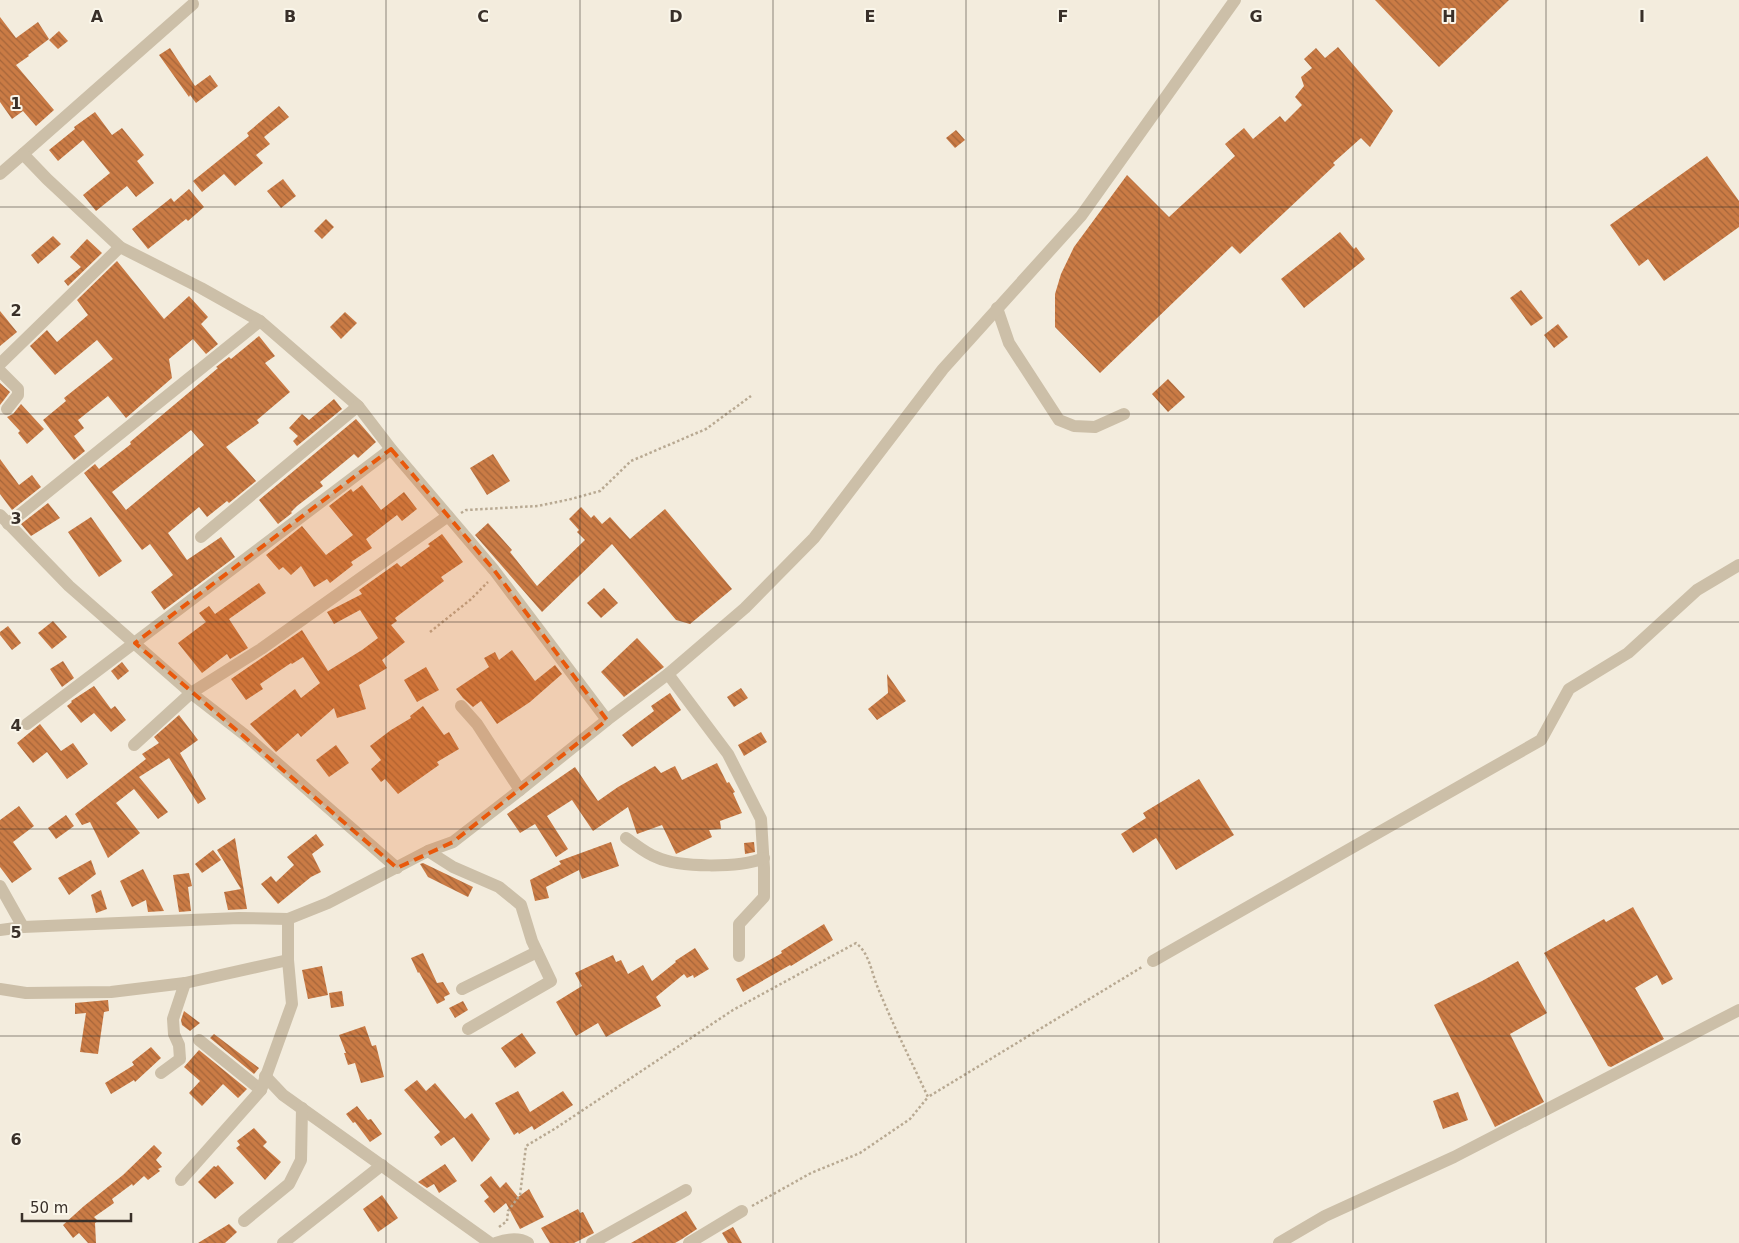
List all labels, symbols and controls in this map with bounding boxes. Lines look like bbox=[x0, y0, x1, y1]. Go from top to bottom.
text: A bbox=[91, 7, 104, 26]
text: B bbox=[284, 7, 296, 26]
text: C bbox=[477, 7, 489, 26]
text: D bbox=[669, 7, 683, 26]
text: E bbox=[865, 7, 875, 26]
text: F bbox=[1058, 7, 1068, 26]
text: G bbox=[1249, 7, 1263, 26]
text: H bbox=[1442, 7, 1456, 26]
text: I bbox=[1639, 7, 1645, 26]
text: 1 bbox=[10, 94, 22, 113]
text: 2 bbox=[10, 301, 22, 320]
text: 3 bbox=[10, 509, 22, 528]
text: 4 bbox=[10, 716, 22, 735]
text: 5 bbox=[10, 923, 22, 942]
text: 6 bbox=[10, 1130, 22, 1149]
scale bar bbox=[22, 1190, 131, 1222]
text: 50 m bbox=[30, 1199, 68, 1217]

